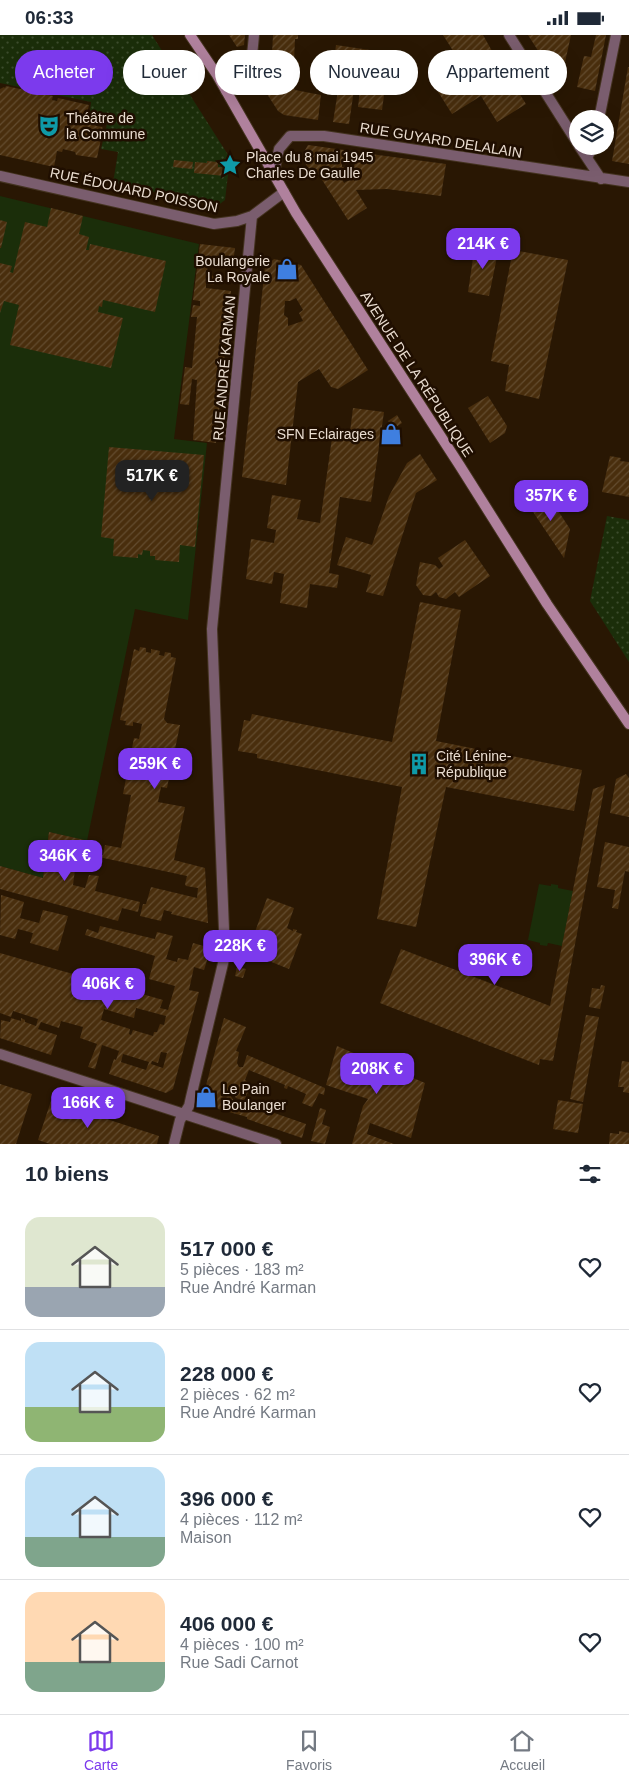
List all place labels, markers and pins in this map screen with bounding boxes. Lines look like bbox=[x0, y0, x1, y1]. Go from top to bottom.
place label: Théâtre de la Commune bbox=[66, 110, 146, 142]
theatre icon: Théâtre de la Commune bbox=[36, 113, 62, 139]
place label: Place du 8 mai 1945 Charles De Gaulle bbox=[246, 149, 374, 181]
place icon: Place du 8 mai 1945 Charles De Gaulle bbox=[217, 152, 243, 178]
pin: 214K € bbox=[442, 227, 524, 270]
place label: Boulangerie La Royale bbox=[195, 253, 270, 285]
shop icon: Boulangerie La Royale bbox=[274, 256, 300, 282]
shop icon: SFN Eclairages bbox=[378, 421, 404, 447]
place label: SFN Eclairages bbox=[277, 426, 374, 442]
pin: 517K € bbox=[111, 459, 193, 502]
pin: 357K € bbox=[510, 479, 592, 522]
pin: 259K € bbox=[114, 747, 196, 790]
place label: Cité Lénine- République bbox=[436, 748, 512, 780]
building icon: Cité Lénine- République bbox=[406, 751, 432, 777]
pin: 346K € bbox=[24, 839, 106, 882]
pin: 228K € bbox=[199, 929, 281, 972]
pin: 396K € bbox=[454, 943, 536, 986]
pin: 406K € bbox=[67, 967, 149, 1010]
pin: 208K € bbox=[336, 1053, 418, 1095]
place label: Le Pain Boulanger bbox=[222, 1081, 286, 1113]
shop icon: Le Pain Boulanger bbox=[193, 1084, 219, 1110]
pin: 166K € bbox=[47, 1087, 129, 1129]

